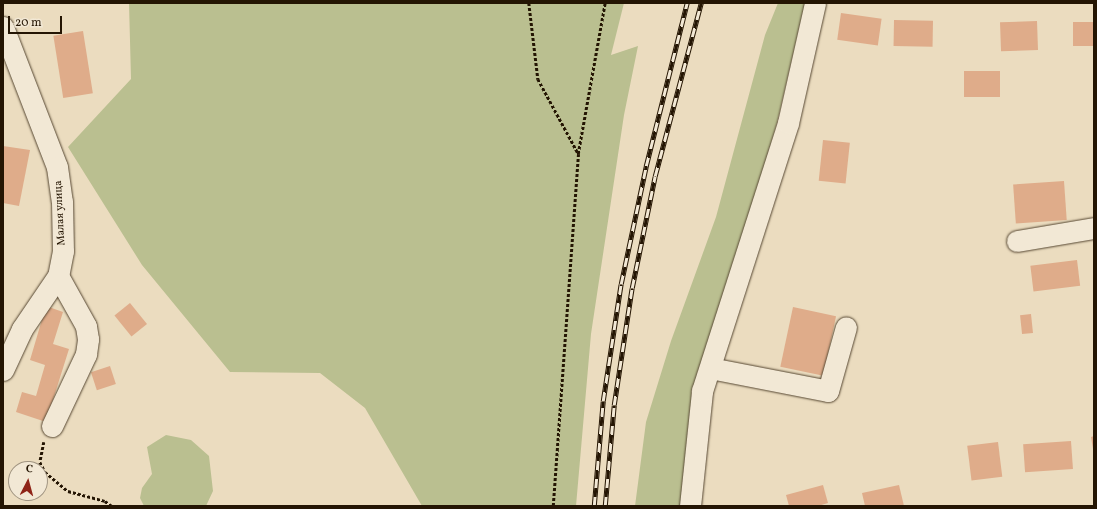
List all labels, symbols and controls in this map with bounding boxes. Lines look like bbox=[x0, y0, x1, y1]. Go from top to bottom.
scale bar bbox=[10, 8, 64, 34]
text: 20 m bbox=[15, 15, 42, 31]
street label: Малая улица bbox=[53, 180, 69, 246]
north arrow bbox=[8, 461, 48, 501]
text: С bbox=[25, 462, 33, 477]

